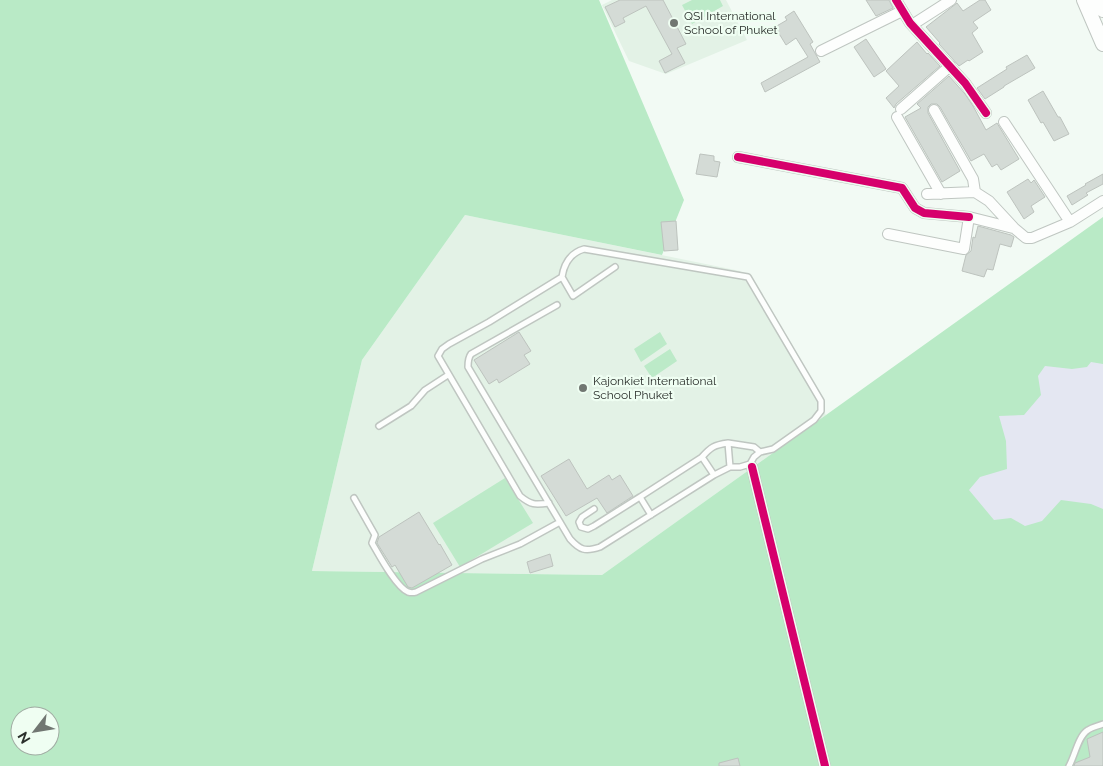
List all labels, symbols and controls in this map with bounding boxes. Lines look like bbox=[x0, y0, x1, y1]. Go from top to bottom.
place label: QSI International School of Phuket bbox=[684, 9, 778, 37]
marker: QSI International School of Phuket bbox=[668, 17, 680, 29]
place label: Kajonkiet International School Phuket bbox=[593, 374, 717, 402]
marker: Kajonkiet International School Phuket bbox=[577, 382, 589, 394]
north arrow bbox=[10, 706, 60, 756]
text: N bbox=[14, 729, 33, 746]

